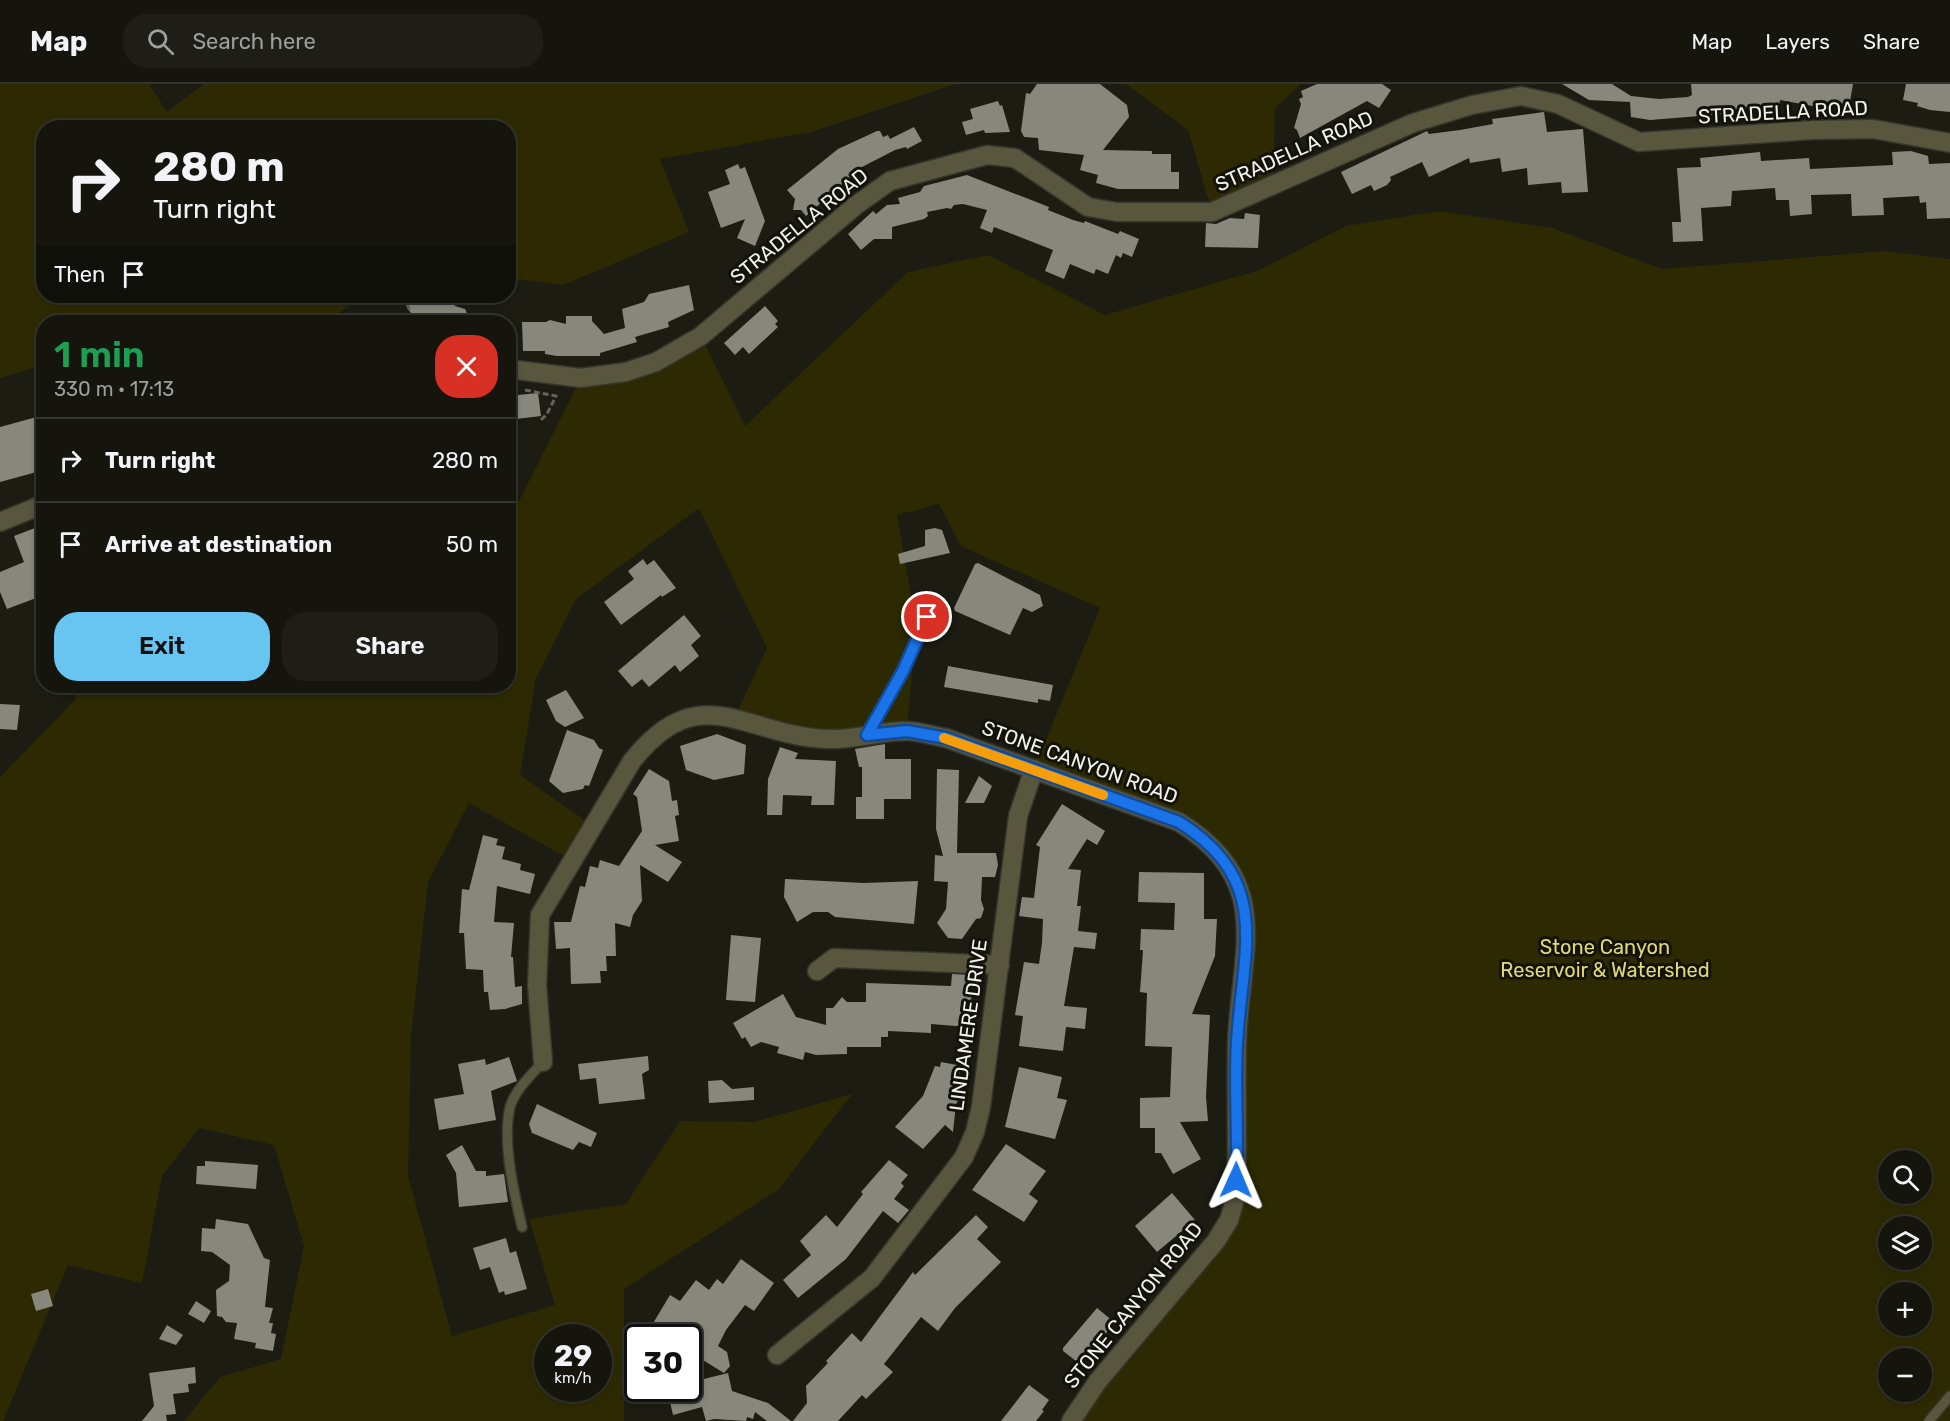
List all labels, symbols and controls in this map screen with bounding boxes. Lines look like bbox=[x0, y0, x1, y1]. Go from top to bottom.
search box bbox=[123, 14, 543, 68]
text: Map bbox=[30, 25, 87, 58]
icon: search bbox=[144, 25, 177, 58]
text: Search here bbox=[192, 28, 316, 55]
text: Map bbox=[1691, 29, 1732, 54]
text: Layers bbox=[1765, 29, 1830, 54]
text: Share bbox=[1863, 29, 1920, 54]
street label: STRADELLA ROAD bbox=[1697, 96, 1869, 128]
street label: STRADELLA ROAD bbox=[1211, 105, 1377, 197]
text: 280 m bbox=[153, 142, 285, 192]
icon: right bbox=[54, 144, 132, 222]
street label: STRADELLA ROAD bbox=[725, 163, 873, 289]
text: Turn right bbox=[153, 193, 276, 225]
icon: arrive bbox=[117, 258, 150, 291]
text: Then bbox=[54, 261, 105, 288]
text: 1 min bbox=[54, 333, 145, 376]
button: close bbox=[435, 335, 498, 398]
text: 330 m · 17:13 bbox=[54, 377, 174, 401]
icon: right bbox=[54, 444, 87, 477]
text: Turn right bbox=[105, 447, 215, 474]
text: 280 m bbox=[432, 447, 498, 474]
icon: arrive bbox=[54, 528, 87, 561]
text: Arrive at destination bbox=[105, 531, 332, 558]
text: 50 m bbox=[446, 531, 498, 558]
pin bbox=[901, 591, 952, 642]
icon: arrive bbox=[910, 600, 943, 633]
button: Exit bbox=[54, 612, 270, 681]
button: Share bbox=[282, 612, 498, 681]
street label: STONE CANYON ROAD bbox=[979, 715, 1181, 809]
park label: Stone Canyon Reservoir & Watershed bbox=[1500, 935, 1710, 982]
street label: LINDAMERE DRIVE bbox=[944, 938, 992, 1112]
position arrow bbox=[1204, 1148, 1268, 1212]
map controls bbox=[1878, 1150, 1932, 1402]
button: search bbox=[1878, 1150, 1932, 1204]
button: layers bbox=[1878, 1216, 1932, 1270]
street label: STONE CANYON ROAD bbox=[1059, 1217, 1207, 1393]
button: + bbox=[1878, 1282, 1932, 1336]
speed limit sign: 30 bbox=[624, 1324, 702, 1402]
text: 29 bbox=[554, 1338, 592, 1374]
button: − bbox=[1878, 1348, 1932, 1402]
text: km/h bbox=[554, 1369, 592, 1387]

